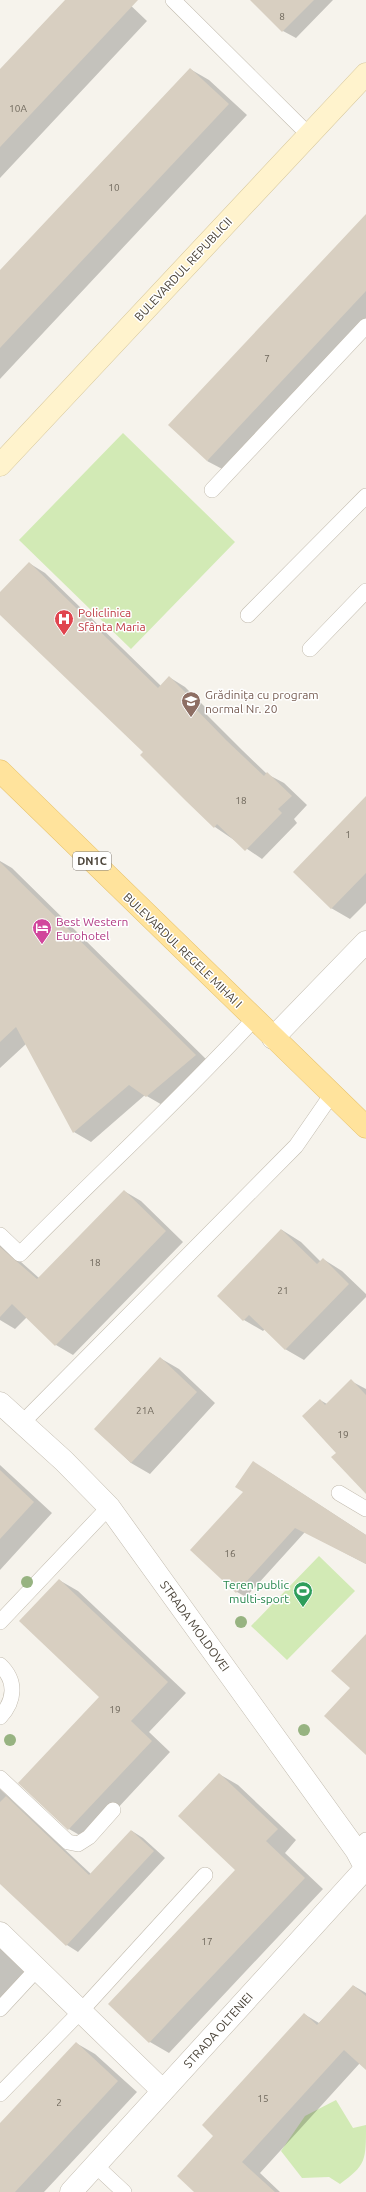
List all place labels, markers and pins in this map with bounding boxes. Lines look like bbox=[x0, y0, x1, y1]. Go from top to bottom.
place label: Policlinica Sfânta Maria bbox=[78, 606, 146, 633]
hospital icon: Policlinica Sfânta Maria bbox=[53, 608, 75, 636]
place label: Grădinița cu program normal Nr. 20 bbox=[205, 688, 319, 715]
school or university icon: Grădinița cu program normal Nr. 20 bbox=[180, 690, 202, 718]
place label: Best Western Eurohotel bbox=[56, 915, 128, 942]
hotel icon: Best Western Eurohotel bbox=[31, 917, 53, 945]
place label: Teren public multi-sport bbox=[223, 1578, 289, 1605]
sports icon: Teren public multi-sport bbox=[292, 1580, 314, 1608]

